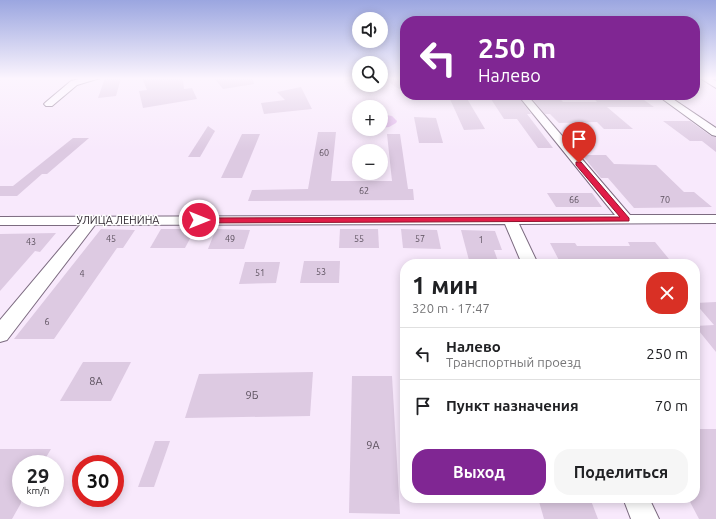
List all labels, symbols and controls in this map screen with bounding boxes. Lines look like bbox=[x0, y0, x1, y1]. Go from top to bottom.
map controls bbox=[352, 12, 388, 180]
button: sound bbox=[352, 12, 388, 48]
icon: left bbox=[412, 32, 464, 84]
text: 250 m bbox=[478, 32, 556, 63]
button: search bbox=[352, 56, 388, 92]
text: Налево bbox=[478, 65, 541, 85]
button: + bbox=[352, 100, 388, 136]
pin bbox=[562, 122, 596, 163]
icon: arrive bbox=[568, 128, 590, 150]
button: − bbox=[352, 144, 388, 180]
house number: 60 bbox=[319, 148, 329, 158]
house number: 62 bbox=[359, 186, 369, 196]
house number: 66 bbox=[569, 195, 579, 205]
house number: 70 bbox=[660, 195, 670, 205]
position arrow bbox=[178, 199, 220, 241]
street label: УЛИЦА ЛЕНИНА bbox=[77, 214, 160, 226]
house number: 45 bbox=[106, 234, 116, 244]
house number: 49 bbox=[225, 234, 235, 244]
house number: 55 bbox=[354, 234, 364, 244]
house number: 57 bbox=[415, 234, 425, 244]
house number: 1 bbox=[478, 235, 484, 245]
house number: 43 bbox=[26, 237, 36, 247]
house number: 53 bbox=[316, 267, 326, 277]
house number: 51 bbox=[255, 268, 265, 278]
house number: 4 bbox=[79, 269, 85, 279]
text: 1 мин bbox=[412, 272, 478, 299]
button: close bbox=[646, 272, 688, 314]
text: 320 m · 17:47 bbox=[412, 301, 490, 315]
house number: 6 bbox=[44, 317, 50, 327]
text: Налево bbox=[446, 338, 501, 355]
icon: left bbox=[412, 343, 434, 365]
text: 250 m bbox=[646, 345, 688, 362]
text: Транспортный проезд bbox=[446, 355, 581, 369]
house number: 8А bbox=[89, 375, 104, 387]
house number: 9Б bbox=[246, 389, 259, 401]
icon: arrive bbox=[412, 395, 434, 417]
text: Пункт назначения bbox=[446, 397, 579, 414]
text: 70 m bbox=[655, 397, 688, 414]
house number: 9А bbox=[366, 439, 381, 451]
button: Выход bbox=[412, 449, 546, 495]
button: Поделиться bbox=[554, 449, 688, 495]
speed limit sign: 30 bbox=[72, 455, 124, 507]
text: 29 bbox=[27, 464, 49, 487]
text: km/h bbox=[26, 485, 50, 496]

